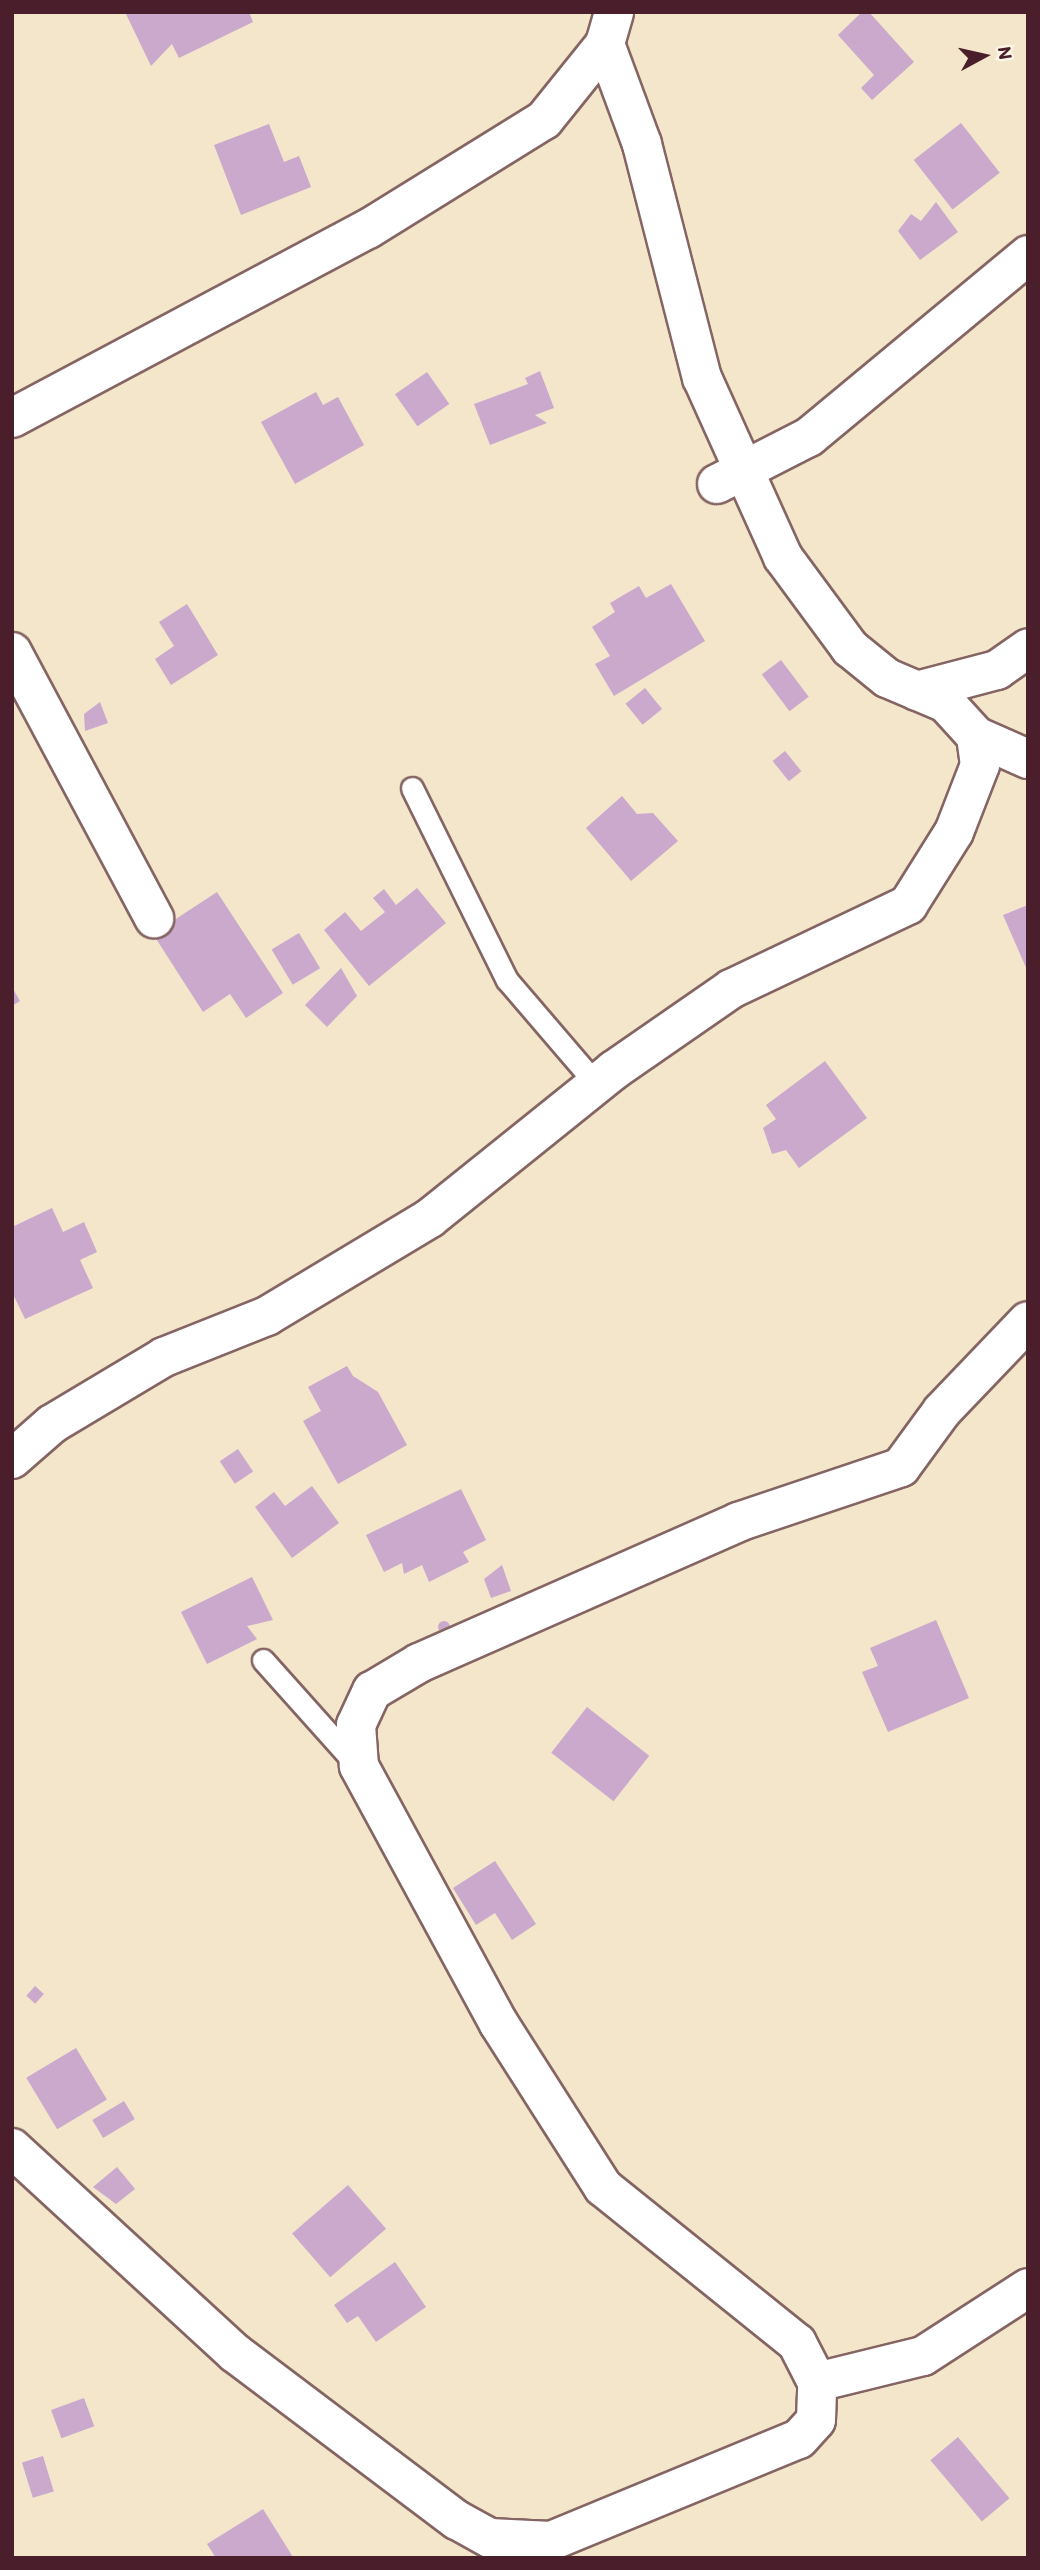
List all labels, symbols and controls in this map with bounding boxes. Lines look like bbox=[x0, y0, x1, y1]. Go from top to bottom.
north arrow bbox=[949, 21, 1019, 91]
text: N bbox=[993, 45, 1018, 61]

